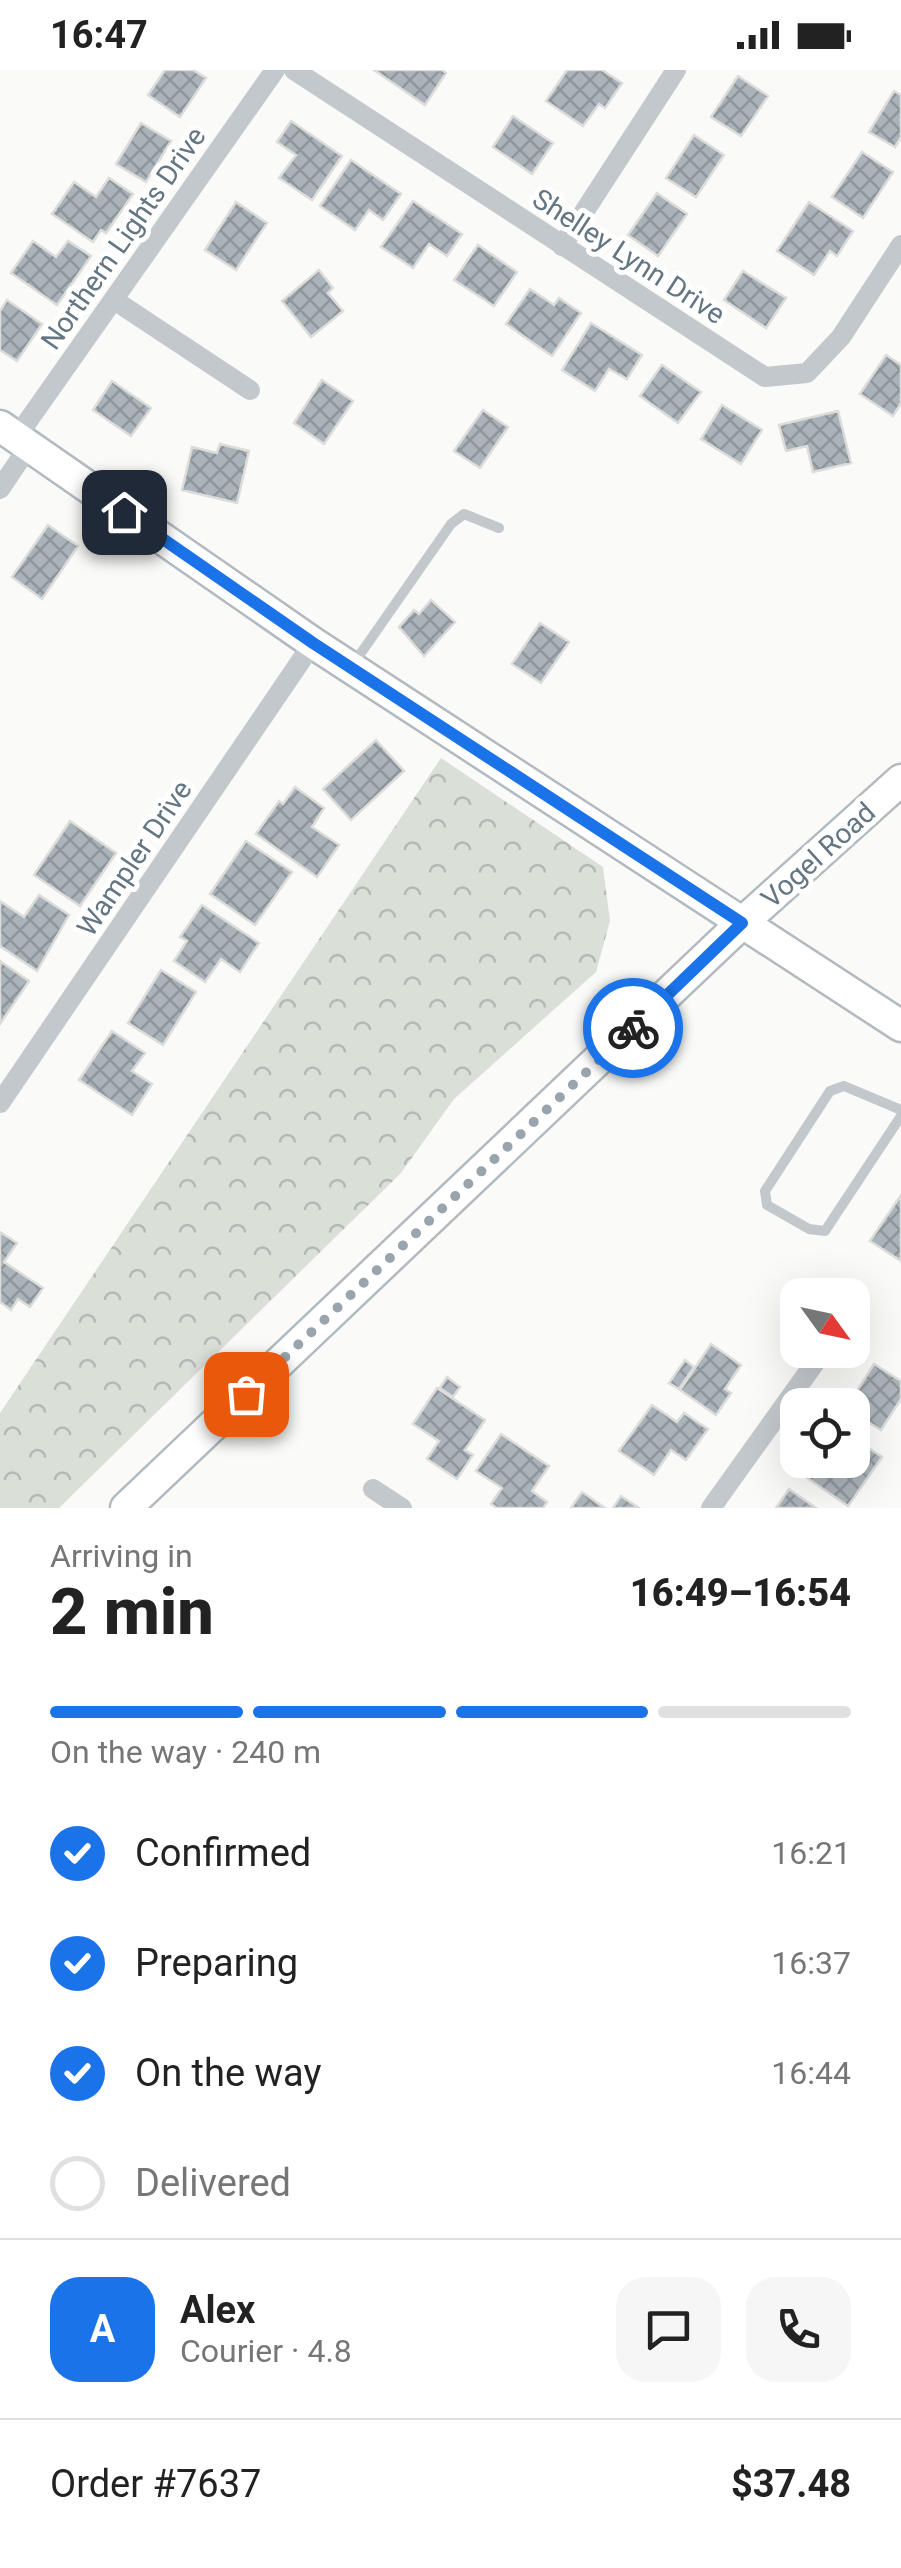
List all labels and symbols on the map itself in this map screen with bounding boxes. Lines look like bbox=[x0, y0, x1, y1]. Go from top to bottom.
street label: Northern Lights Drive bbox=[34, 121, 213, 356]
street label: Shelley Lynn Drive bbox=[526, 182, 731, 331]
pin bbox=[82, 470, 167, 555]
street label: Wampler Drive bbox=[70, 774, 199, 942]
street label: Vogel Road bbox=[755, 796, 882, 915]
courier bbox=[583, 978, 683, 1078]
north arrow bbox=[780, 1278, 870, 1368]
pin bbox=[204, 1352, 289, 1437]

